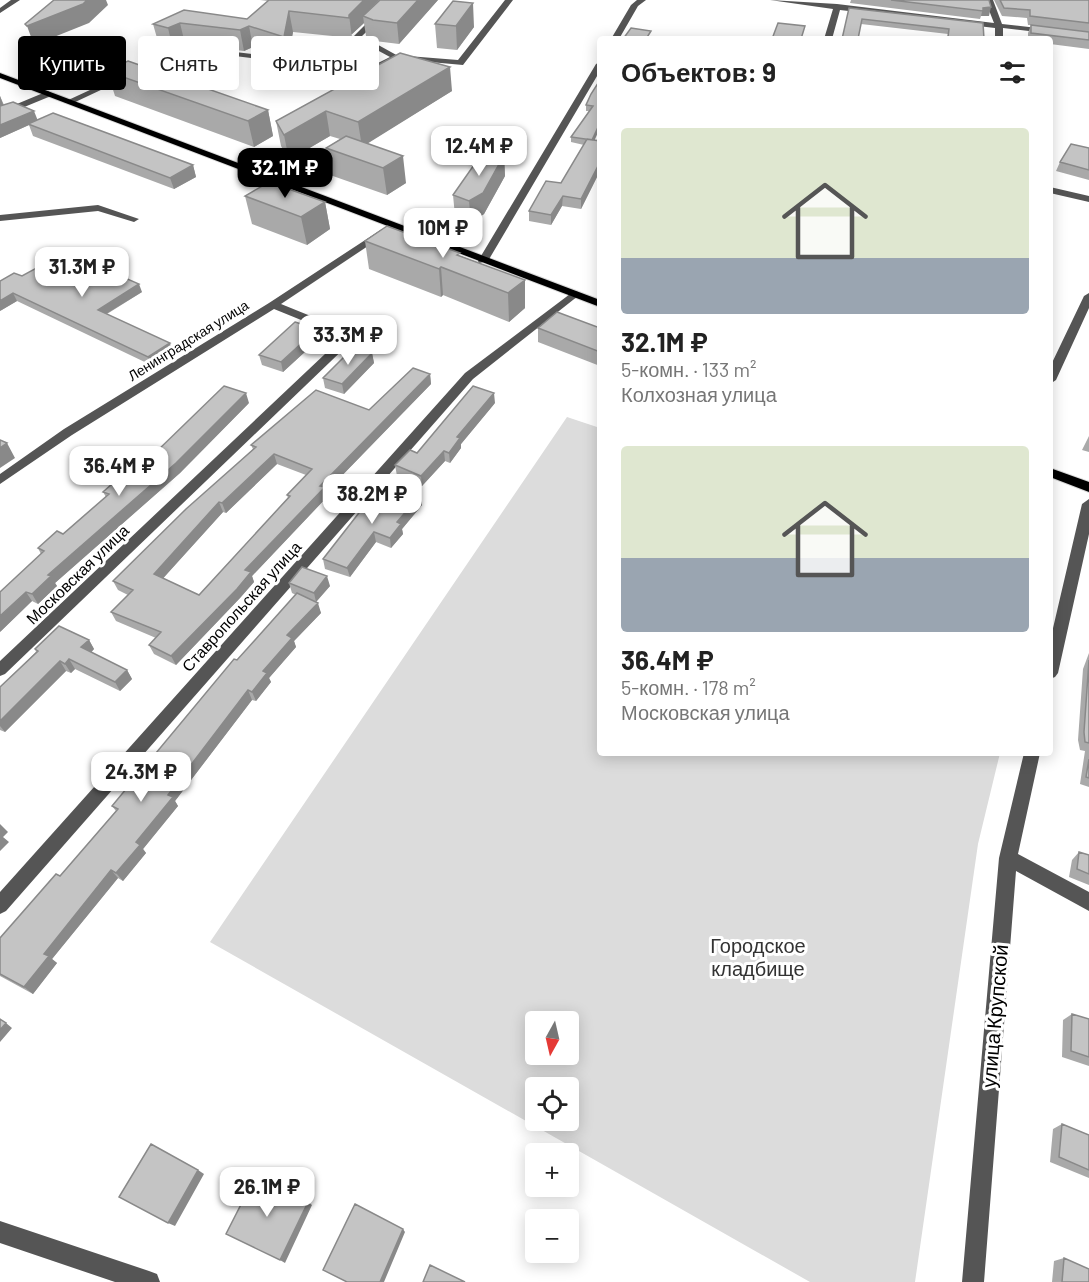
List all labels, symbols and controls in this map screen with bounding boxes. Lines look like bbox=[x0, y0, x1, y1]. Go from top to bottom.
chip: Купить bbox=[18, 36, 126, 90]
chip: Снять bbox=[138, 36, 239, 90]
chip: Фильтры bbox=[251, 36, 379, 90]
text: Объектов: 9 bbox=[621, 56, 776, 87]
icon: filters bbox=[996, 56, 1029, 89]
pin: 12.4M ₽ bbox=[424, 126, 534, 177]
text: 12.4M ₽ bbox=[445, 133, 513, 157]
pin: 32.1M ₽ bbox=[230, 148, 340, 199]
text: 32.1M ₽ bbox=[252, 155, 318, 179]
icon: home bbox=[771, 167, 879, 275]
pin: 10M ₽ bbox=[401, 208, 485, 259]
text: 10M ₽ bbox=[418, 215, 468, 239]
pin: 31.3M ₽ bbox=[27, 247, 137, 298]
text: 31.3M ₽ bbox=[49, 254, 115, 278]
street label: Ленинградская улица bbox=[124, 296, 252, 384]
pin: 33.3M ₽ bbox=[293, 315, 403, 366]
text: 33.3M ₽ bbox=[313, 322, 383, 346]
text: 32.1M ₽ bbox=[621, 326, 708, 357]
text: 5-комн. · 133 m² bbox=[621, 357, 756, 381]
text: Колхозная улица bbox=[621, 382, 777, 406]
pin: 36.4M ₽ bbox=[64, 446, 174, 497]
text: 36.4M ₽ bbox=[83, 453, 155, 477]
pin: 38.2M ₽ bbox=[317, 474, 427, 525]
text: 38.2M ₽ bbox=[337, 481, 407, 505]
icon: home bbox=[771, 485, 879, 593]
street label: Московская улица bbox=[22, 520, 132, 628]
street label: Ставропольская улица bbox=[177, 537, 305, 675]
text: 36.4M ₽ bbox=[621, 644, 714, 675]
text: 5-комн. · 178 m² bbox=[621, 675, 756, 699]
text: Московская улица bbox=[621, 700, 790, 724]
pin: 24.3M ₽ bbox=[86, 752, 196, 803]
text: 24.3M ₽ bbox=[105, 759, 177, 783]
park label: Городское кладбище bbox=[710, 933, 806, 980]
street label: улица Крупской bbox=[976, 943, 1012, 1089]
north arrow bbox=[525, 1011, 579, 1065]
map controls bbox=[525, 1011, 579, 1263]
button: locate bbox=[525, 1077, 579, 1131]
button: + bbox=[525, 1143, 579, 1197]
pin: 26.1M ₽ bbox=[212, 1167, 322, 1218]
text: 26.1M ₽ bbox=[234, 1174, 300, 1198]
button: − bbox=[525, 1209, 579, 1263]

